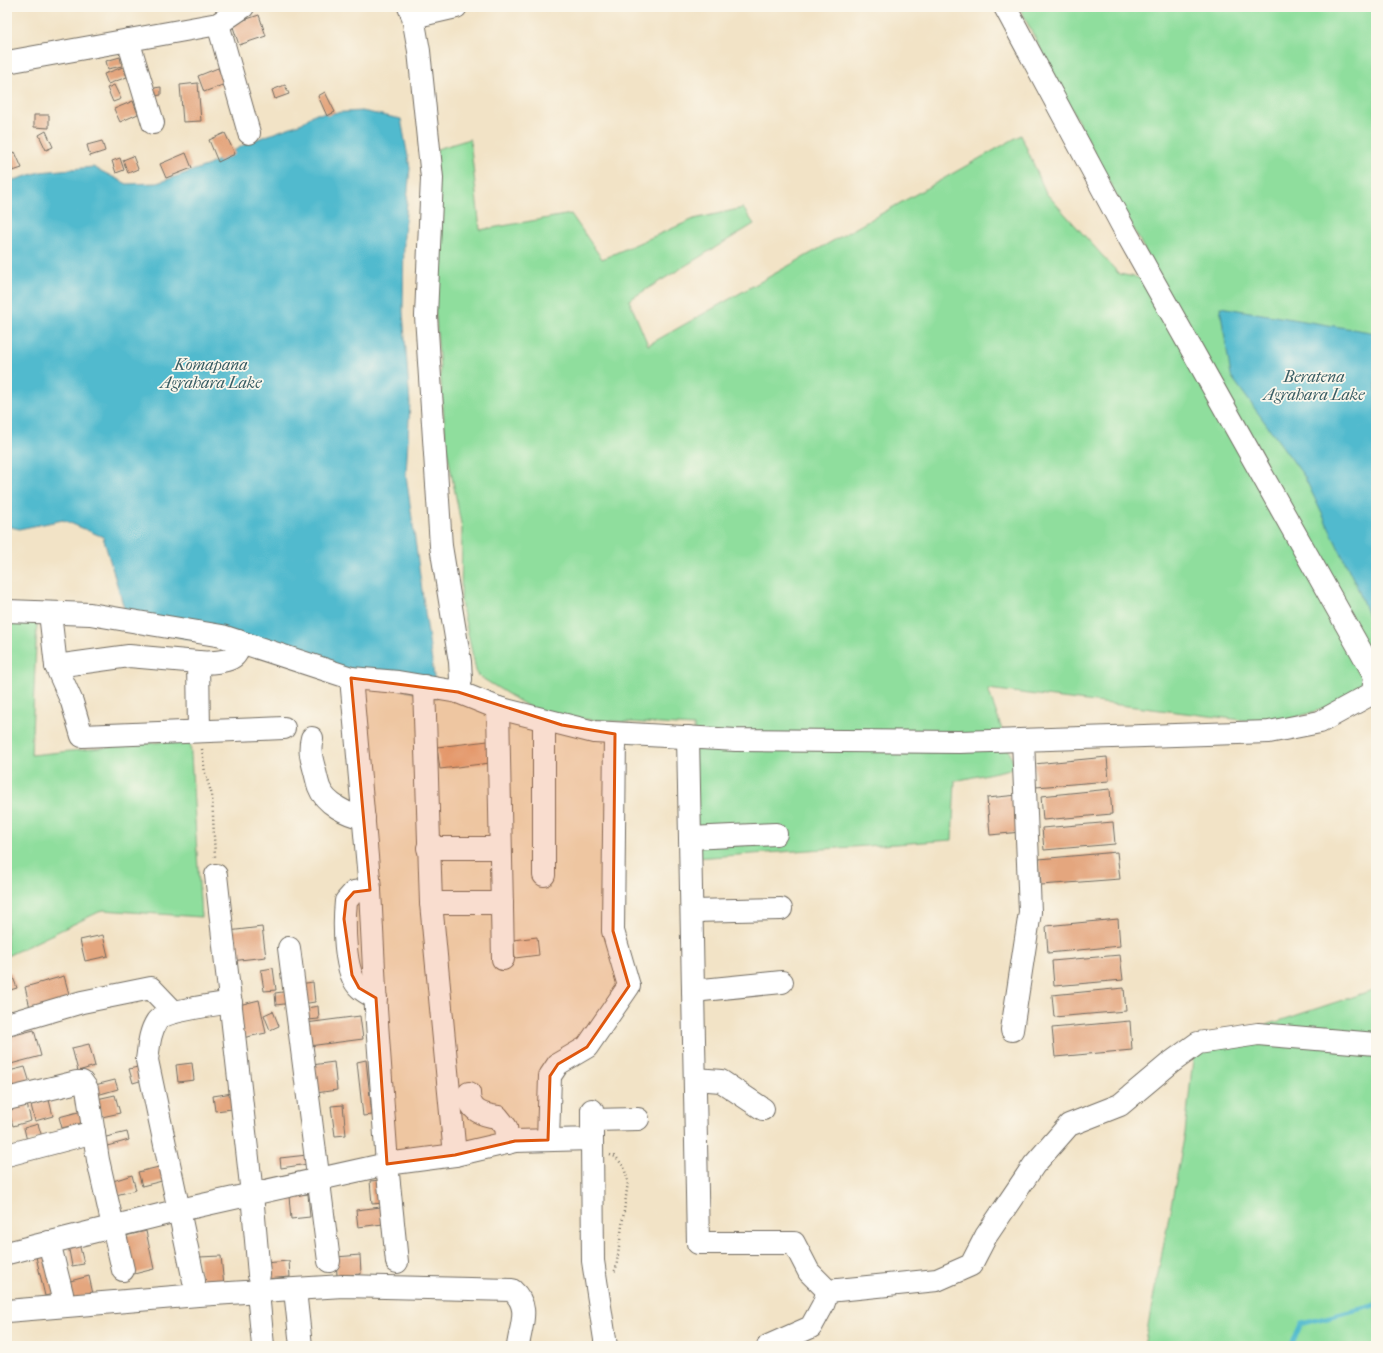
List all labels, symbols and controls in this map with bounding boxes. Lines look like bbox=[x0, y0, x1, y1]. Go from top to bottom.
water label: Komapana Agrahara Lake bbox=[158, 355, 262, 392]
water label: Beratena Agrahara Lake bbox=[1261, 367, 1365, 404]

